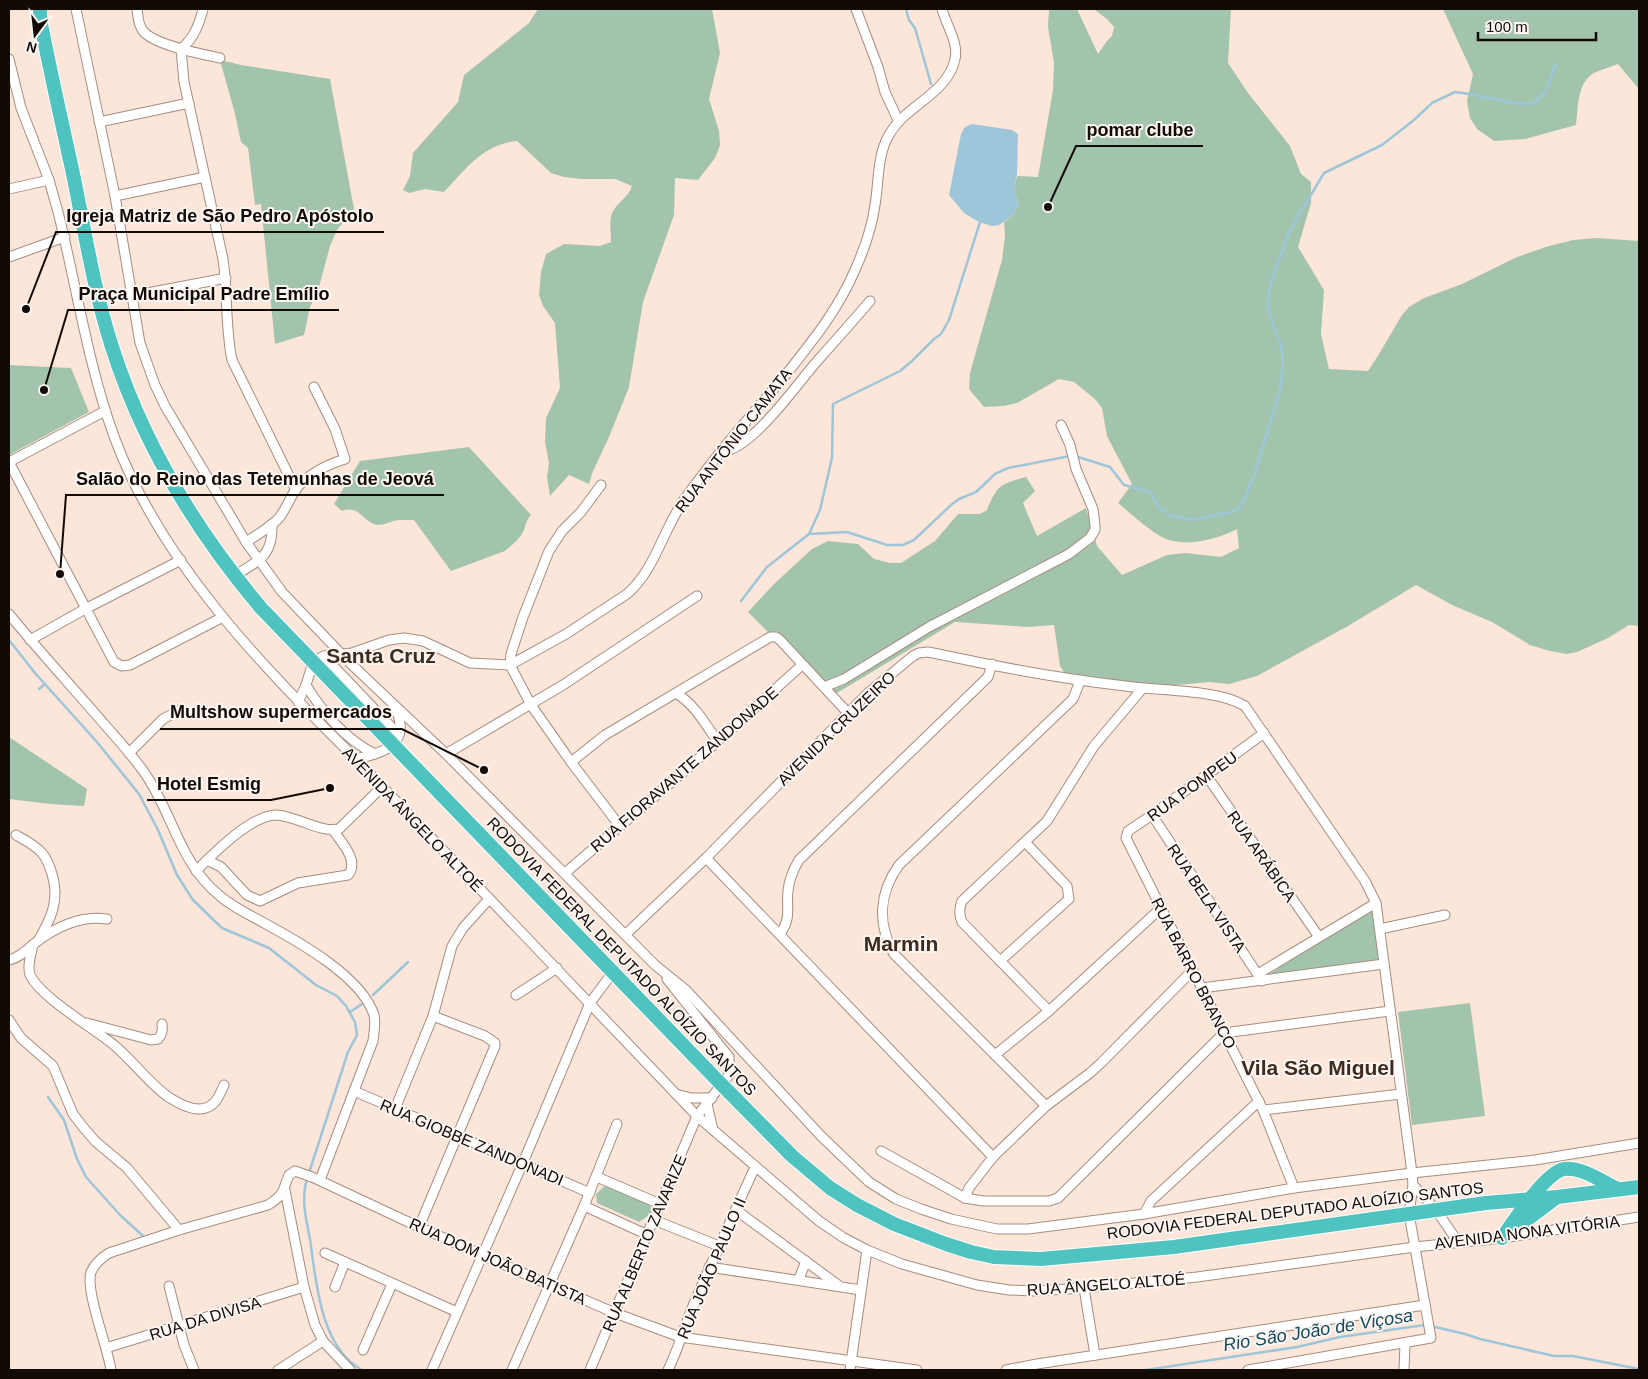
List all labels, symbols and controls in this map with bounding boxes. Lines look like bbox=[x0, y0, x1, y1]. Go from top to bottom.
north arrow bbox=[10, 10, 60, 60]
scale bar bbox=[1478, 10, 1596, 42]
text: 100 m bbox=[1486, 18, 1528, 35]
text: N bbox=[25, 39, 39, 57]
callout: pomar clube bbox=[1076, 113, 1203, 146]
text: pomar clube bbox=[1086, 120, 1194, 140]
callout: Igreja Matriz de São Pedro Apóstolo bbox=[56, 199, 384, 232]
text: Igreja Matriz de São Pedro Apóstolo bbox=[66, 206, 374, 226]
callout: Praça Municipal Padre Emílio bbox=[68, 277, 339, 310]
text: Praça Municipal Padre Emílio bbox=[78, 284, 330, 304]
street label: RUA ANTÔNIO CAMATA bbox=[671, 364, 795, 516]
callout: Salão do Reino das Tetemunhas de Jeová bbox=[66, 462, 444, 495]
text: Salão do Reino das Tetemunhas de Jeová bbox=[76, 469, 435, 489]
district label: Santa Cruz bbox=[326, 644, 436, 667]
street label: AVENIDA CRUZEIRO bbox=[774, 668, 898, 789]
street label: RUA FIORAVANTE ZANDONADE bbox=[587, 684, 781, 855]
callout: Multshow supermercados bbox=[160, 696, 402, 729]
text: Multshow supermercados bbox=[170, 702, 392, 722]
street label: AVENIDA ÂNGELO ALTOÉ bbox=[339, 743, 487, 895]
street label: RUA POMPEU bbox=[1144, 748, 1240, 825]
callout: Hotel Esmig bbox=[147, 767, 271, 800]
text: Hotel Esmig bbox=[157, 774, 261, 794]
street label: RUA ARÁBICA bbox=[1224, 807, 1300, 905]
street label: RODOVIA FEDERAL DEPUTADO ALOÍZIO SANTOS bbox=[484, 813, 760, 1099]
street label: RUA BELA VISTA bbox=[1164, 841, 1249, 956]
street label: RUA BARRO BRANCO bbox=[1148, 895, 1239, 1052]
district label: Marmin bbox=[864, 932, 938, 955]
district label: Vila São Miguel bbox=[1241, 1056, 1395, 1079]
street label: RUA GIOBBE ZANDONADI bbox=[378, 1096, 566, 1189]
street label: RUA ALBERTO ZAVARIZE bbox=[599, 1152, 690, 1334]
street label: RODOVIA FEDERAL DEPUTADO ALOÍZIO SANTOS bbox=[1106, 1178, 1484, 1242]
street label: RUA JOÃO PAULO II bbox=[672, 1194, 749, 1341]
street label: AVENIDA NONA VITÓRIA bbox=[1433, 1212, 1621, 1252]
street label: RUA DOM JOÃO BATISTA bbox=[407, 1213, 590, 1308]
street label: RUA ÂNGELO ALTOÉ bbox=[1026, 1269, 1186, 1299]
street label: RUA DA DIVISA bbox=[147, 1293, 263, 1344]
water label: Rio São João de Viçosa bbox=[1222, 1305, 1414, 1355]

